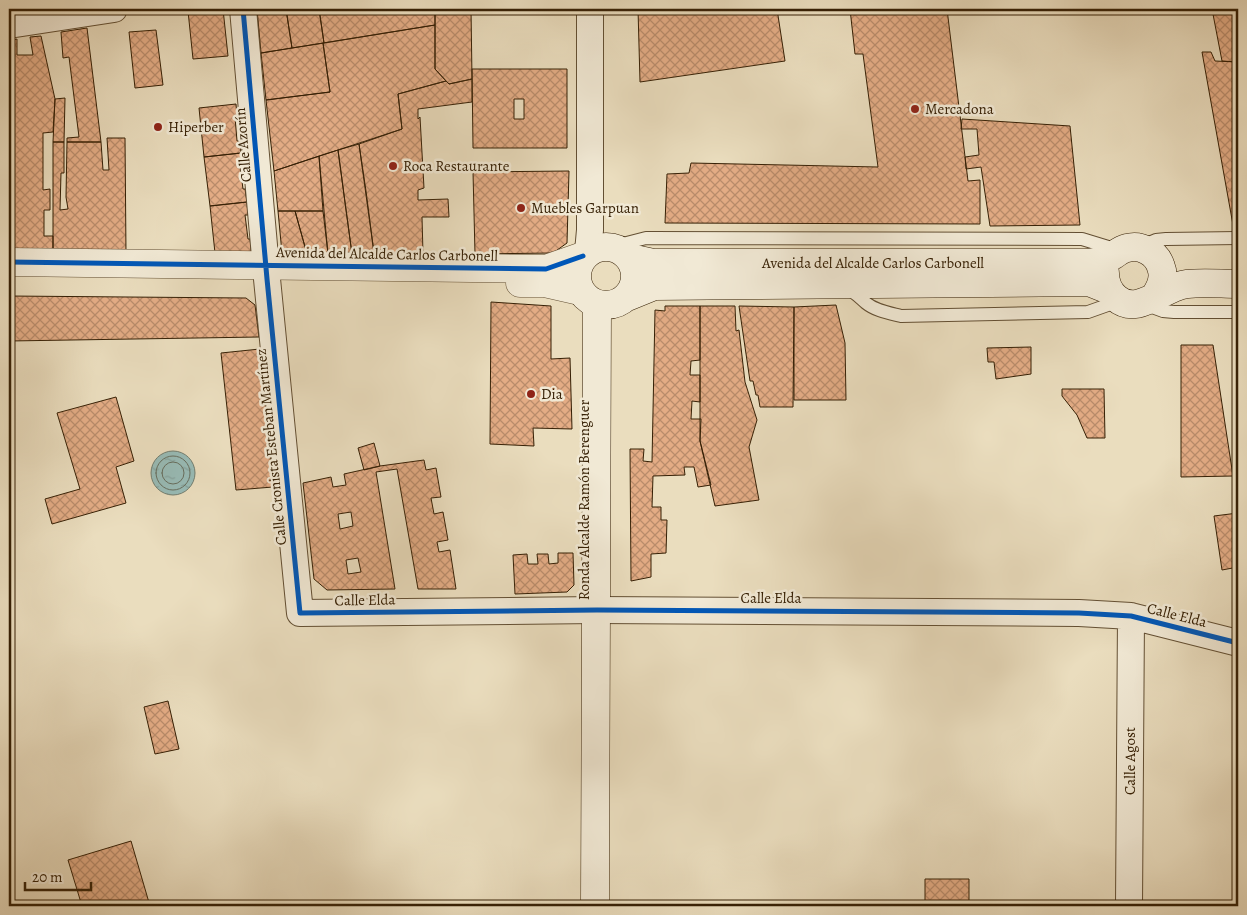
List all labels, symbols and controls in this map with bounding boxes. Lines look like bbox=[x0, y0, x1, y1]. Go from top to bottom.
place label: Mercadona bbox=[925, 99, 994, 119]
marker: Mercadona bbox=[909, 103, 921, 115]
street label: Calle Azorín bbox=[230, 107, 256, 183]
place label: Hiperber bbox=[168, 117, 224, 137]
marker: Hiperber bbox=[152, 121, 164, 133]
place label: Roca Restaurante bbox=[403, 156, 510, 176]
marker: Roca Restaurante bbox=[387, 160, 399, 172]
place label: Muebles Garpuan bbox=[531, 198, 639, 218]
marker: Muebles Garpuan bbox=[515, 202, 527, 214]
street label: Avenida del Alcalde Carlos Carbonell bbox=[275, 242, 498, 266]
street label: Avenida del Alcalde Carlos Carbonell bbox=[761, 253, 984, 273]
street label: Calle Cronista Esteban Martínez bbox=[251, 348, 291, 546]
place label: Dia bbox=[541, 384, 563, 404]
marker: Dia bbox=[525, 388, 537, 400]
street label: Ronda Alcalde Ramón Berenguer bbox=[574, 400, 594, 600]
street label: Calle Elda bbox=[741, 588, 801, 608]
street label: Calle Elda bbox=[334, 589, 396, 611]
street label: Calle Elda bbox=[1145, 598, 1209, 632]
street label: Calle Agost bbox=[1120, 727, 1140, 795]
scale bar bbox=[25, 860, 91, 892]
text: 20 m bbox=[32, 867, 63, 887]

